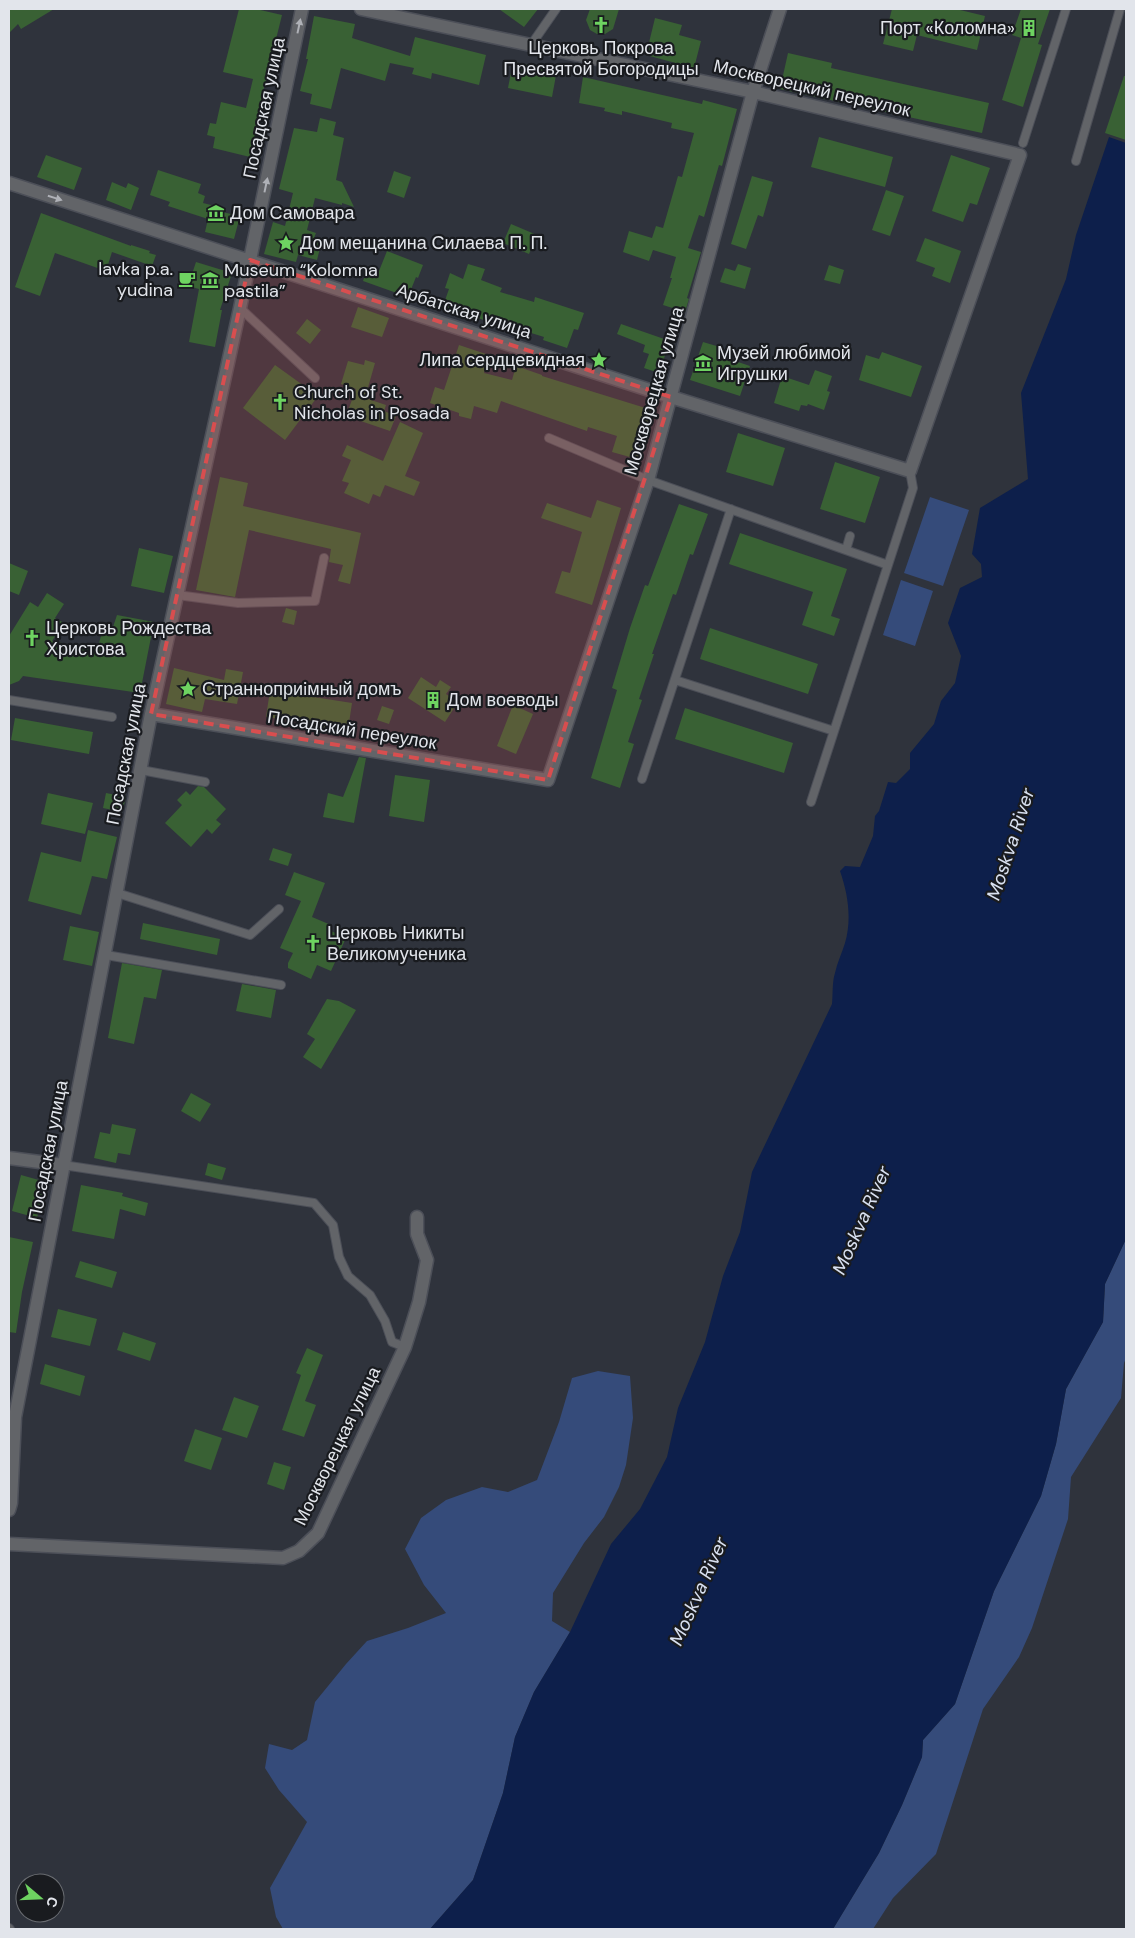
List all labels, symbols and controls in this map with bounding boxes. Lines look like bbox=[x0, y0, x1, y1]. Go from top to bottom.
church icon: Церковь Покрова Пресвятой Богородицы bbox=[591, 15, 611, 35]
place label: Порт «Коломна» bbox=[880, 16, 1015, 40]
one-way arrow bbox=[295, 18, 303, 33]
building icon: Порт «Коломна» bbox=[1019, 18, 1039, 38]
street label: Посадская улица bbox=[237, 34, 291, 181]
place label: Церковь Покрова Пресвятой Богородицы bbox=[503, 36, 699, 81]
street label: Москворецкий переулок bbox=[711, 54, 913, 122]
one-way arrow bbox=[262, 177, 270, 192]
one-way arrow bbox=[48, 195, 63, 203]
place label: Дом Самовара bbox=[230, 201, 356, 225]
museum icon: Дом Самовара bbox=[206, 203, 226, 223]
place label: Дом мещанина Силаева П. П. bbox=[300, 231, 547, 255]
place icon: Дом мещанина Силаева П. П. bbox=[276, 233, 296, 253]
place label: lavka p.a. yudina bbox=[98, 257, 173, 302]
place label: Museum “Kolomna pastila” bbox=[224, 258, 378, 303]
cafe icon: lavka p.a. yudina bbox=[177, 269, 197, 289]
museum icon: Museum “Kolomna pastila” bbox=[200, 270, 220, 290]
street label: Арбатская улица bbox=[393, 278, 536, 344]
street label: Москворецкая улица bbox=[618, 303, 690, 478]
place label: Музей любимой Игрушки bbox=[717, 341, 851, 386]
place label: Липа сердцевидная bbox=[420, 348, 585, 372]
place icon: Липа сердцевидная bbox=[589, 350, 609, 370]
museum icon: Музей любимой Игрушки bbox=[693, 353, 713, 373]
place label: Church of St. Nicholas in Posada bbox=[294, 380, 450, 425]
church icon: Church of St. Nicholas in Posada bbox=[270, 392, 290, 412]
place label: Церковь Рождества Христова bbox=[46, 616, 212, 661]
church icon: Церковь Рождества Христова bbox=[22, 628, 42, 648]
place label: Странноприiмный домъ bbox=[202, 677, 402, 701]
place icon: Странноприiмный домъ bbox=[178, 679, 198, 699]
street label: Посадская улица bbox=[101, 680, 152, 827]
place label: Дом воеводы bbox=[447, 688, 558, 712]
building icon: Дом воеводы bbox=[423, 690, 443, 710]
street label: Посадский переулок bbox=[266, 705, 438, 755]
water label: Moskva River bbox=[981, 784, 1041, 903]
place label: Церковь Никиты Великомученика bbox=[327, 921, 467, 966]
church icon: Церковь Никиты Великомученика bbox=[303, 933, 323, 953]
street label: Посадская улица bbox=[23, 1077, 74, 1224]
water label: Moskva River bbox=[826, 1161, 897, 1278]
street label: Москворецкая улица bbox=[288, 1362, 386, 1529]
water label: Moskva River bbox=[663, 1532, 734, 1649]
north arrow bbox=[15, 1873, 65, 1923]
text: С bbox=[42, 1895, 62, 1910]

